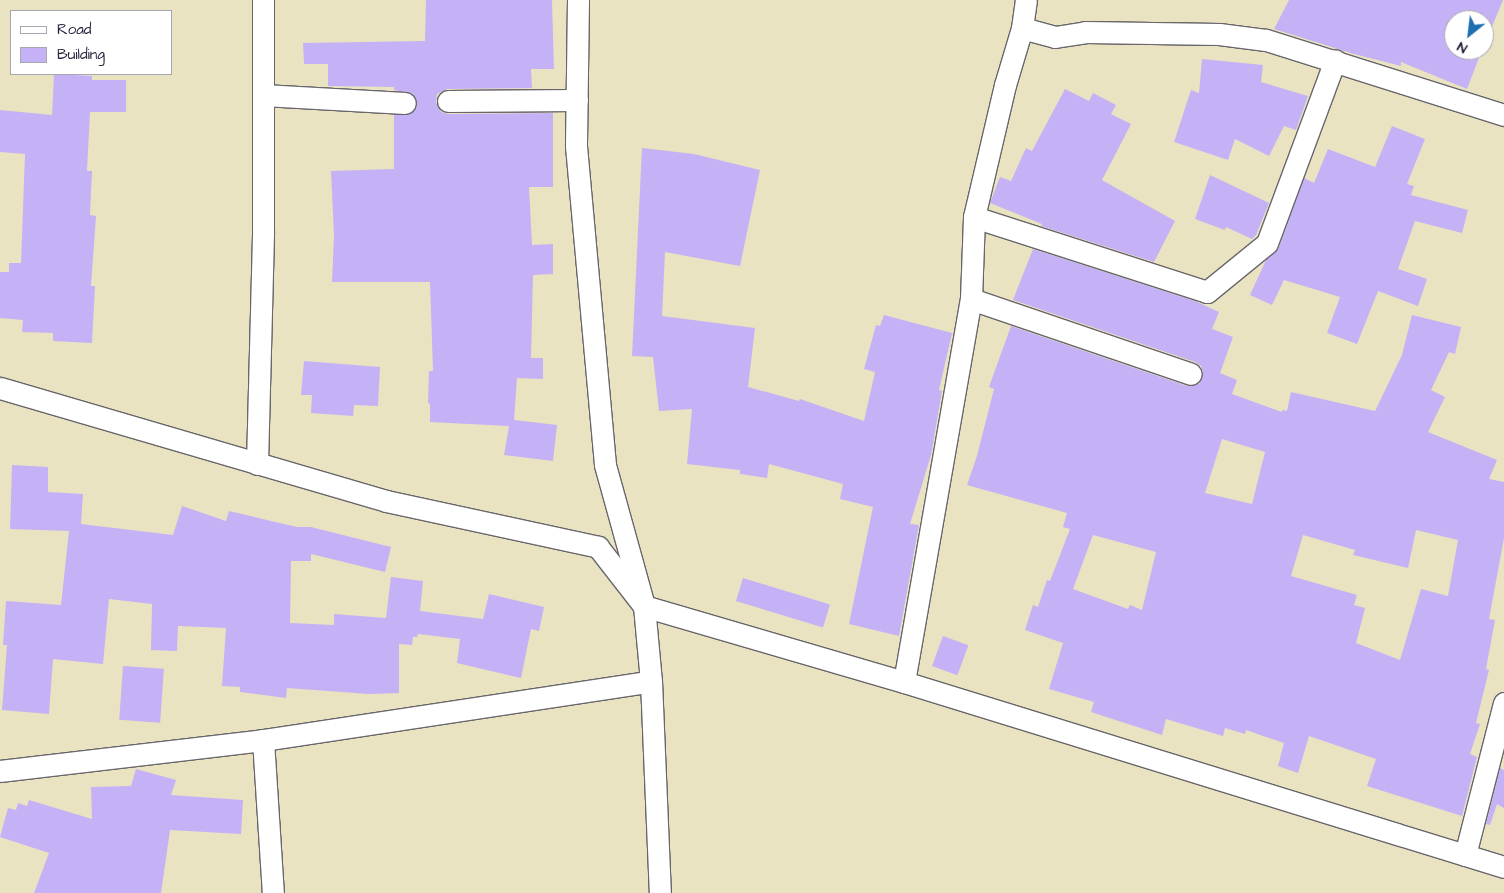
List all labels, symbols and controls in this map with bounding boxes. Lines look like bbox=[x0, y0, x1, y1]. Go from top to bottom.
legend bbox=[10, 10, 172, 75]
north arrow bbox=[1444, 10, 1494, 60]
text: Road bbox=[57, 19, 91, 40]
text: N bbox=[1454, 36, 1471, 58]
text: Building bbox=[57, 44, 105, 65]

